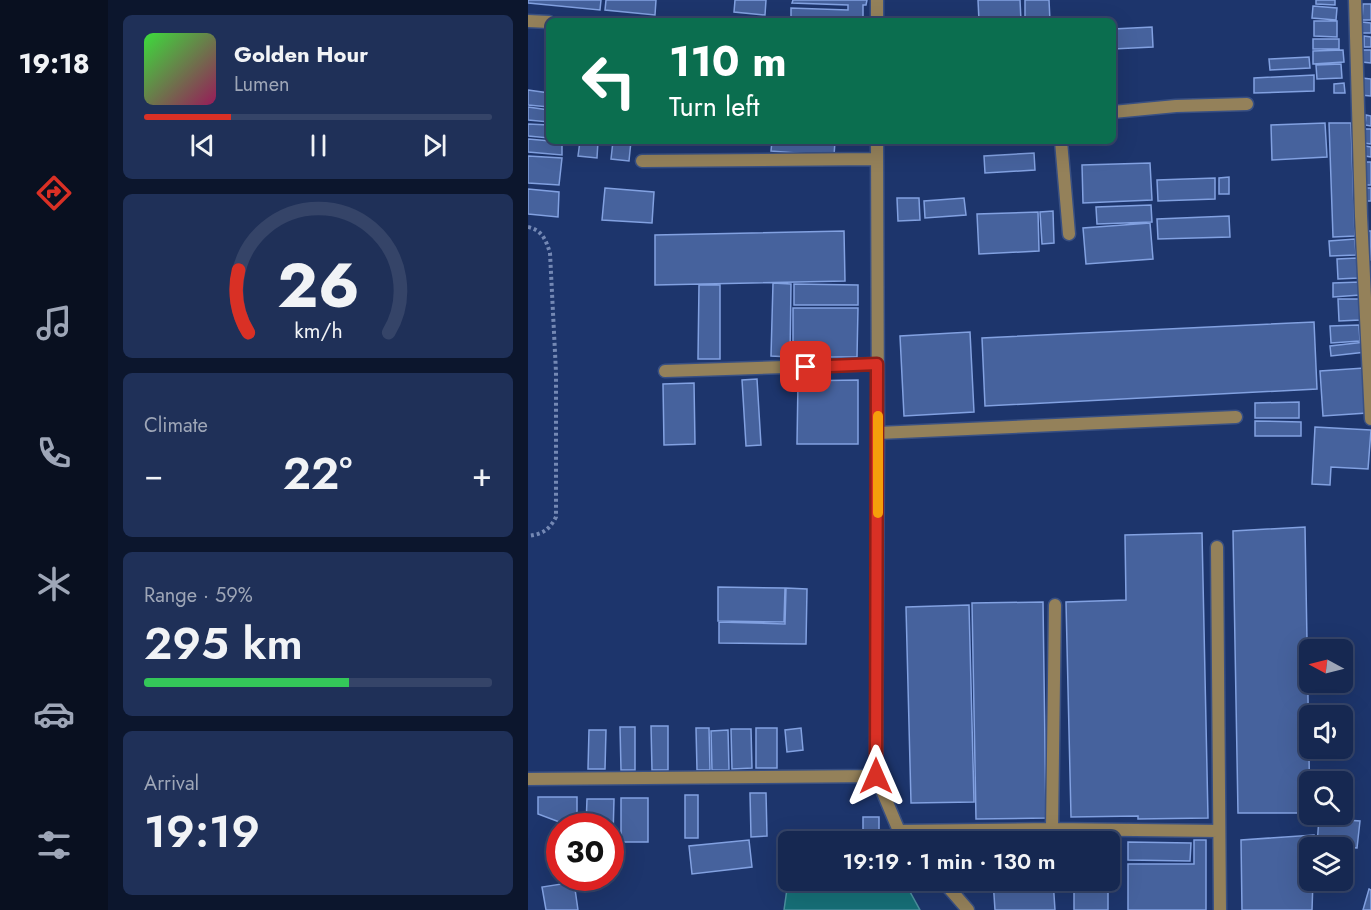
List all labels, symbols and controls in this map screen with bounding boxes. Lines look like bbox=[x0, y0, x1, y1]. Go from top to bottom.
text: 110 m bbox=[669, 31, 787, 92]
text: Golden Hour bbox=[234, 38, 368, 70]
icon: left bbox=[570, 42, 648, 120]
text: 19:18 bbox=[18, 44, 90, 83]
text: Lumen bbox=[234, 70, 290, 99]
text: Turn left bbox=[669, 87, 759, 126]
icon: previous bbox=[186, 129, 219, 162]
icon: pause bbox=[302, 129, 335, 162]
icon: next bbox=[418, 129, 451, 162]
icon: directions bbox=[33, 172, 75, 214]
text: 26 bbox=[277, 240, 359, 330]
icon: music bbox=[33, 302, 75, 344]
text: km/h bbox=[294, 315, 342, 346]
pin bbox=[780, 341, 831, 392]
icon: arrive bbox=[789, 350, 822, 383]
text: Climate bbox=[144, 411, 208, 440]
icon: phone bbox=[33, 432, 75, 474]
text: 22° bbox=[283, 441, 352, 506]
text: − bbox=[144, 451, 163, 498]
text: + bbox=[472, 451, 492, 498]
icon: climate bbox=[33, 563, 75, 605]
text: Range · 59% bbox=[144, 581, 253, 610]
text: 295 km bbox=[144, 611, 303, 676]
north arrow bbox=[1299, 639, 1353, 693]
map controls bbox=[1299, 639, 1353, 891]
icon: car bbox=[33, 693, 75, 735]
button: sound bbox=[1299, 705, 1353, 759]
position arrow bbox=[844, 744, 908, 808]
text: Arrival bbox=[144, 769, 199, 798]
button: search bbox=[1299, 771, 1353, 825]
text: 19:19 bbox=[144, 799, 260, 864]
speed limit sign: 30 bbox=[546, 813, 624, 891]
icon: filters bbox=[33, 824, 75, 866]
button: layers bbox=[1299, 837, 1353, 891]
text: 19:19 · 1 min · 130 m bbox=[843, 845, 1055, 877]

